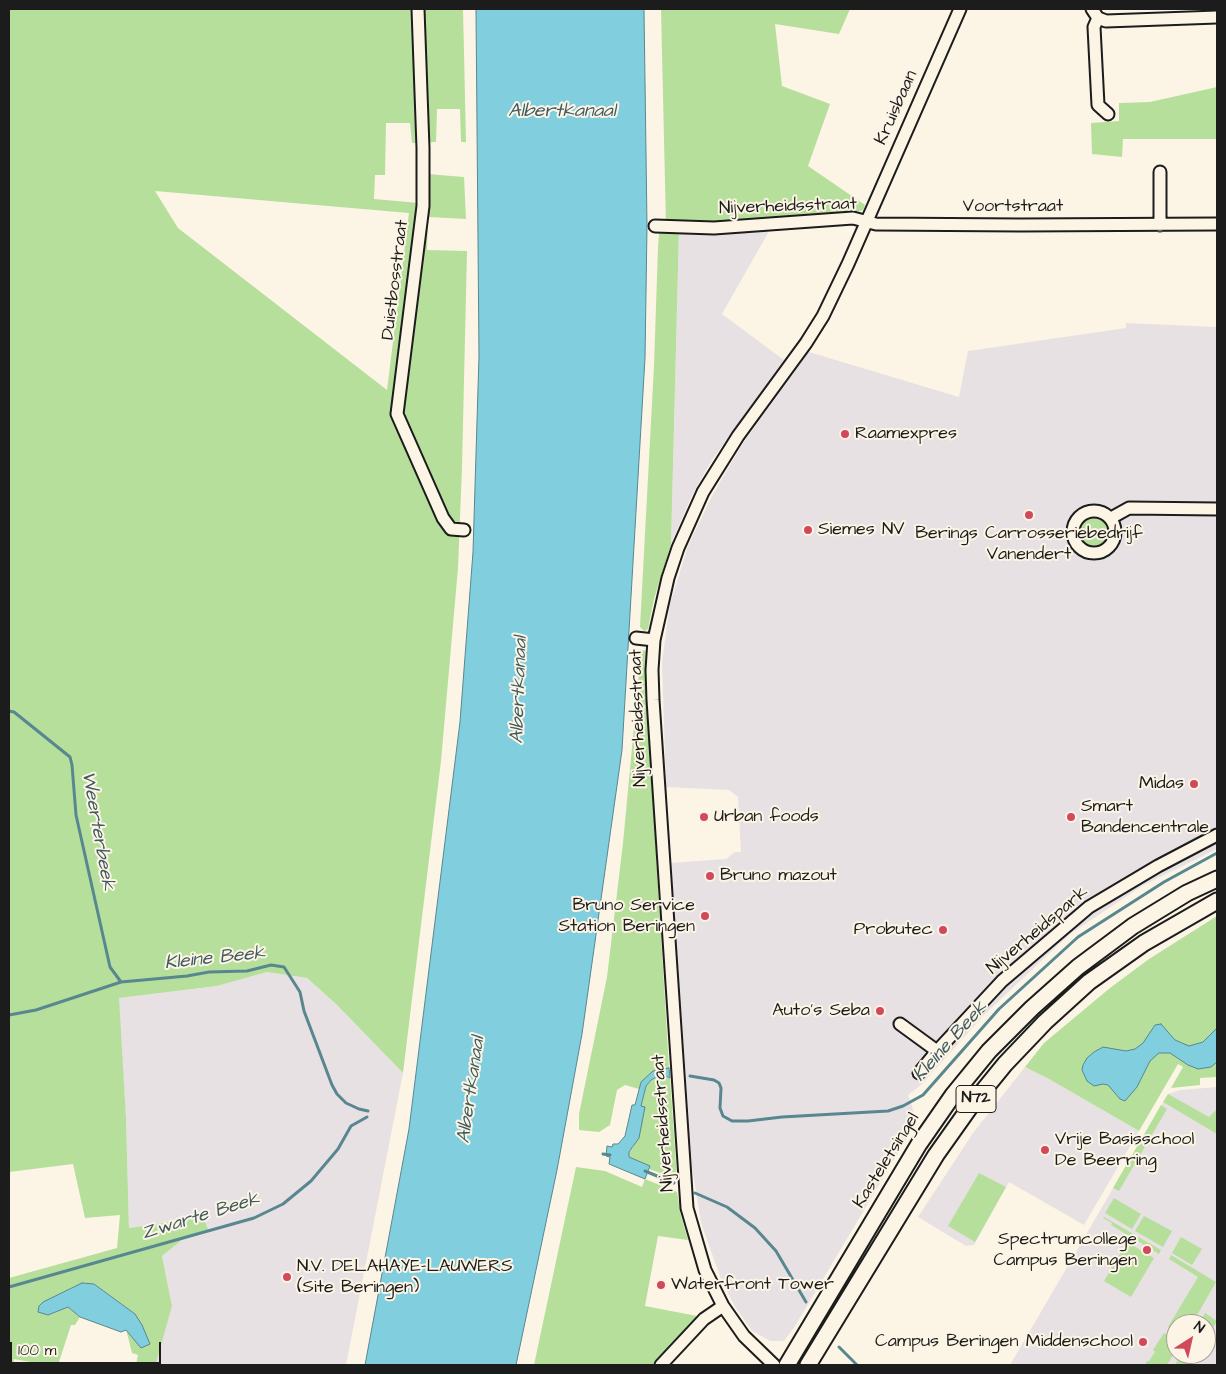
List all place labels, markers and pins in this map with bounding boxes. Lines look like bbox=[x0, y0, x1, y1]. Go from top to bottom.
place label: Raamexpres bbox=[855, 423, 957, 445]
marker: Raamexpres bbox=[839, 428, 851, 440]
marker: Berings Carrosseriebedrijf Vanendert bbox=[1023, 509, 1035, 521]
place label: Siemes NV bbox=[818, 519, 905, 541]
place label: Berings Carrosseriebedrijf Vanendert bbox=[915, 523, 1143, 566]
marker: Siemes NV bbox=[802, 524, 814, 536]
place label: Midas bbox=[1139, 773, 1184, 795]
marker: Midas bbox=[1188, 778, 1200, 790]
place label: Smart Bandencentrale bbox=[1081, 796, 1209, 839]
place label: Urban foods bbox=[714, 806, 819, 828]
marker: Urban foods bbox=[698, 811, 710, 823]
marker: Smart Bandencentrale bbox=[1065, 811, 1077, 823]
place label: Bruno mazout bbox=[720, 865, 837, 887]
marker: Bruno mazout bbox=[704, 870, 716, 882]
place label: Bruno Service Station Beringen bbox=[558, 895, 695, 938]
marker: Bruno Service Station Beringen bbox=[699, 910, 711, 922]
place label: Probutec bbox=[854, 919, 933, 941]
marker: Probutec bbox=[937, 924, 949, 936]
place label: Auto's Seba bbox=[772, 1000, 870, 1022]
marker: Auto's Seba bbox=[874, 1005, 886, 1017]
place label: Vrije Basisschool De Beerring bbox=[1055, 1129, 1194, 1172]
marker: Vrije Basisschool De Beerring bbox=[1039, 1144, 1051, 1156]
place label: Spectrumcollege Campus Beringen bbox=[993, 1229, 1137, 1272]
marker: Spectrumcollege Campus Beringen bbox=[1141, 1244, 1153, 1256]
place label: N.V. DELAHAYE-LAUWERS (Site Beringen) bbox=[297, 1256, 513, 1298]
marker: N.V. DELAHAYE-LAUWERS (Site Beringen) bbox=[281, 1271, 293, 1283]
place label: Waterfront Tower bbox=[671, 1274, 834, 1296]
marker: Waterfront Tower bbox=[655, 1279, 667, 1291]
place label: Campus Beringen Middenschool bbox=[875, 1331, 1133, 1353]
marker: Campus Beringen Middenschool bbox=[1137, 1336, 1149, 1348]

